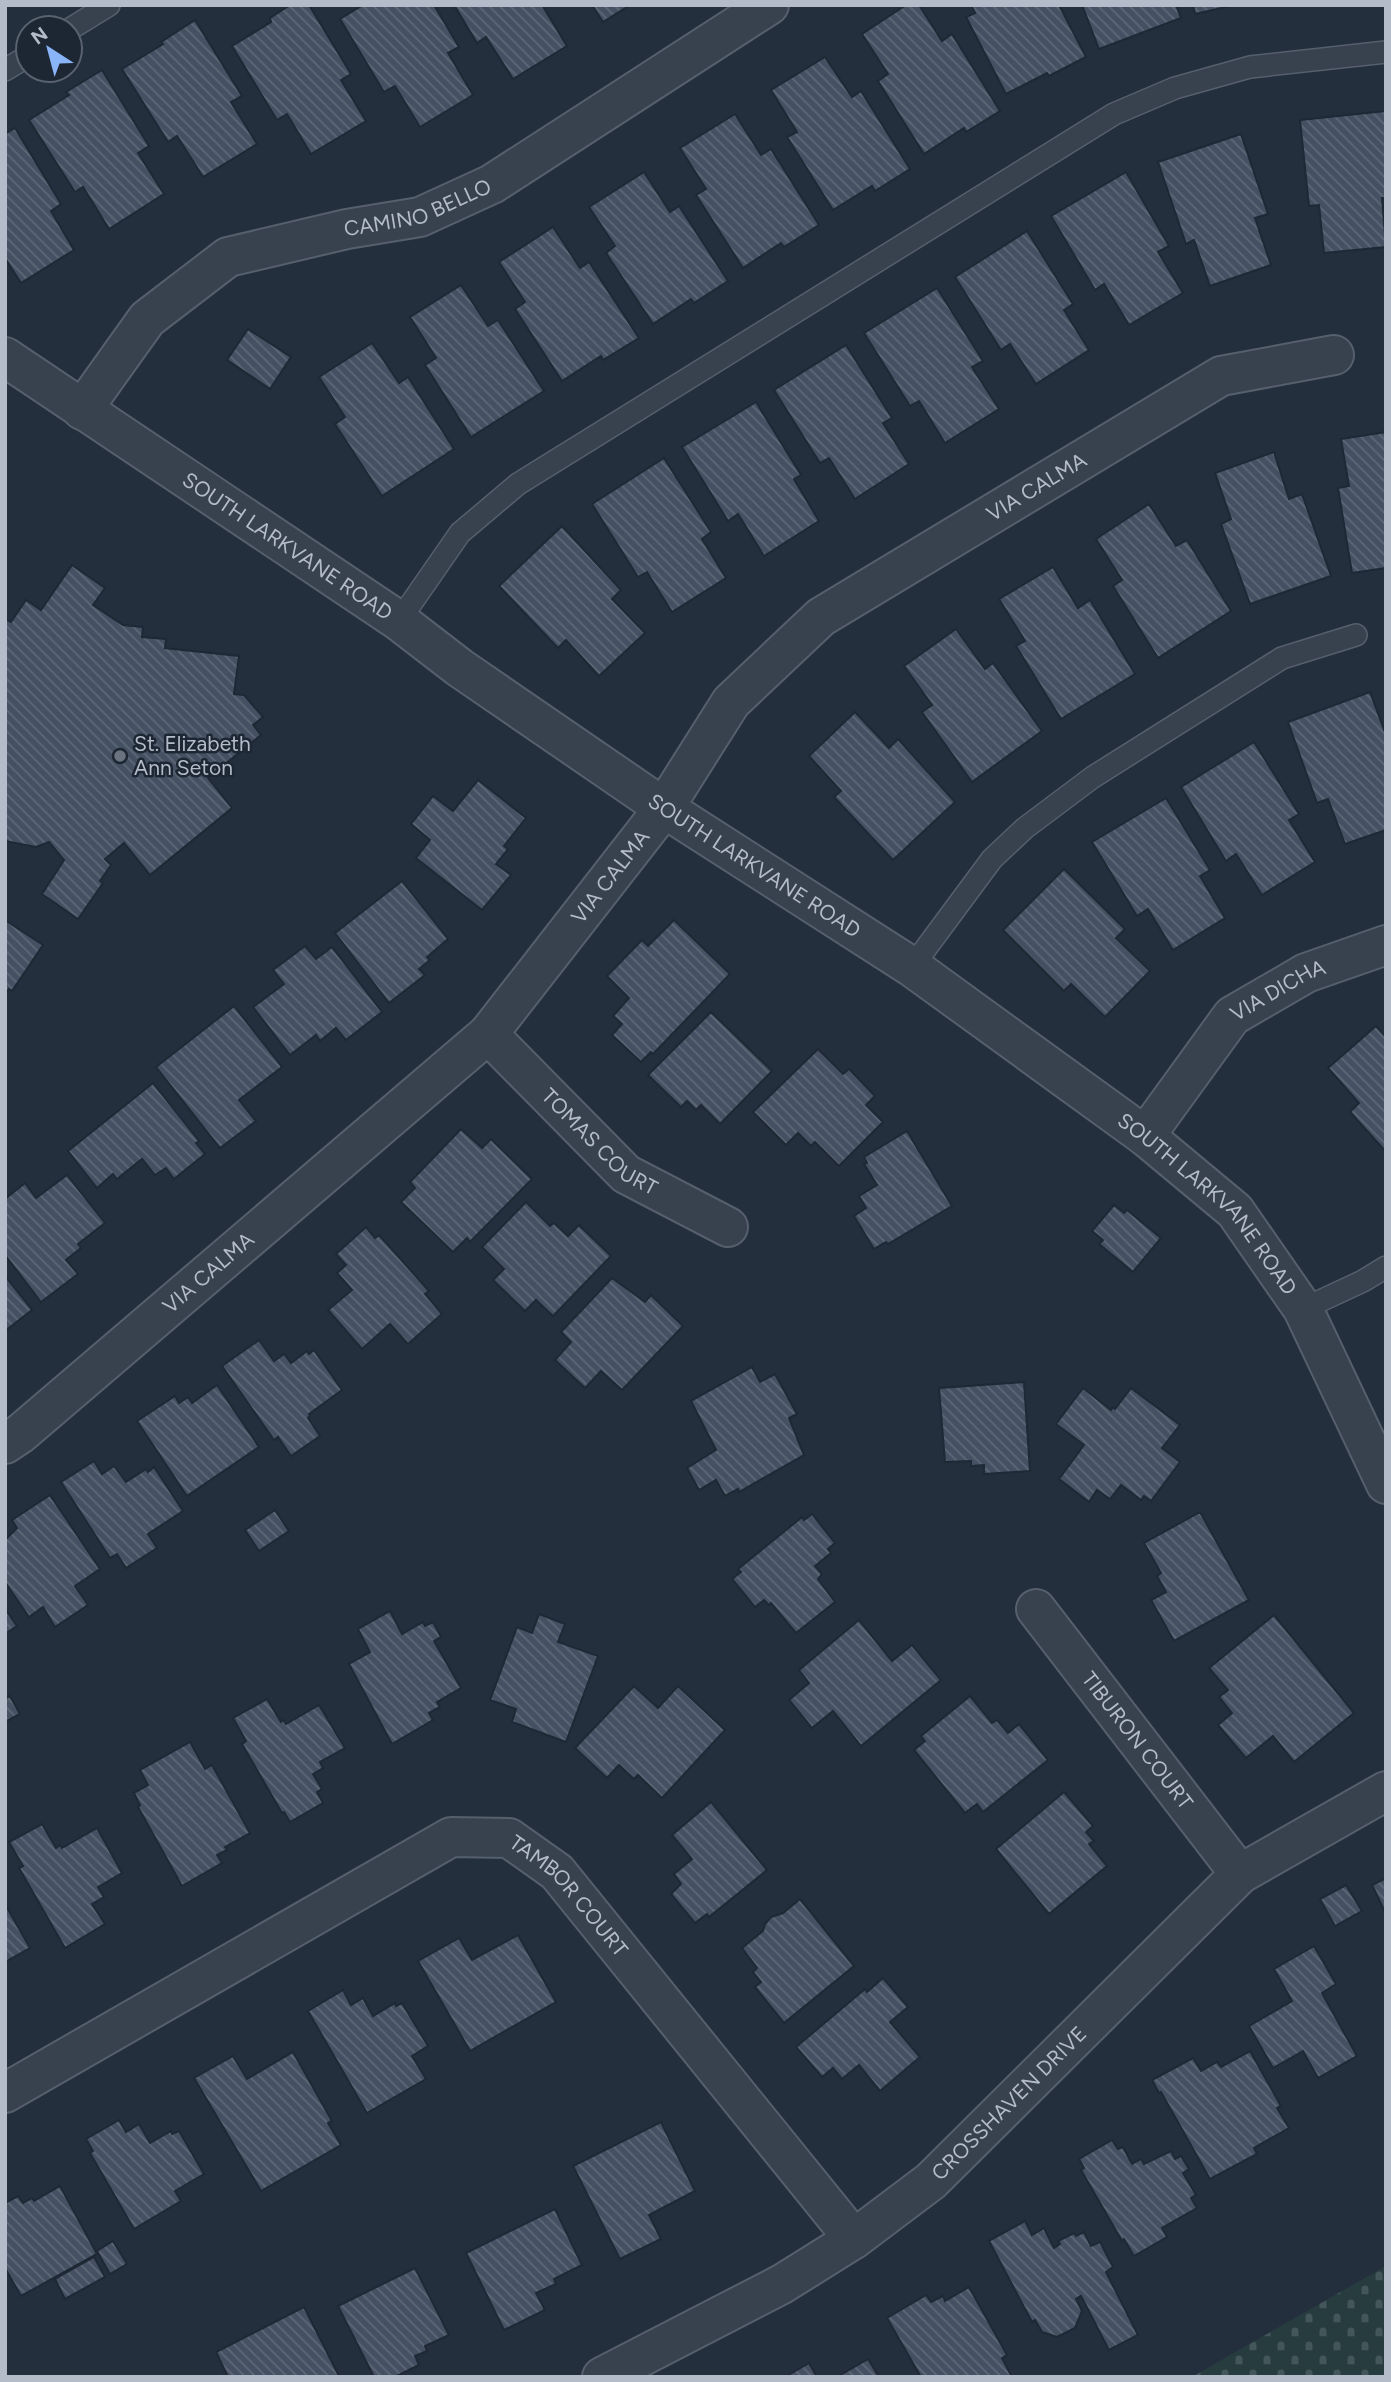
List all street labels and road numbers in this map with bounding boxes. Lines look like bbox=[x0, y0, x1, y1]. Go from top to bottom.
street label: CAMINO BELLO bbox=[342, 173, 495, 241]
street label: VIA CALMA bbox=[982, 447, 1091, 526]
street label: SOUTH LARKVANE ROAD bbox=[178, 467, 397, 625]
street label: SOUTH LARKVANE ROAD bbox=[644, 788, 865, 943]
street label: VIA CALMA bbox=[566, 825, 654, 928]
street label: VIA DICHA bbox=[1226, 954, 1329, 1026]
street label: TOMAS COURT bbox=[537, 1083, 662, 1200]
street label: SOUTH LARKVANE ROAD bbox=[1113, 1107, 1302, 1300]
street label: VIA CALMA bbox=[157, 1227, 259, 1318]
street label: TIBURON COURT bbox=[1077, 1666, 1199, 1814]
street label: TAMBOR COURT bbox=[505, 1829, 634, 1962]
street label: CROSSHAVEN DRIVE bbox=[926, 2021, 1091, 2185]

